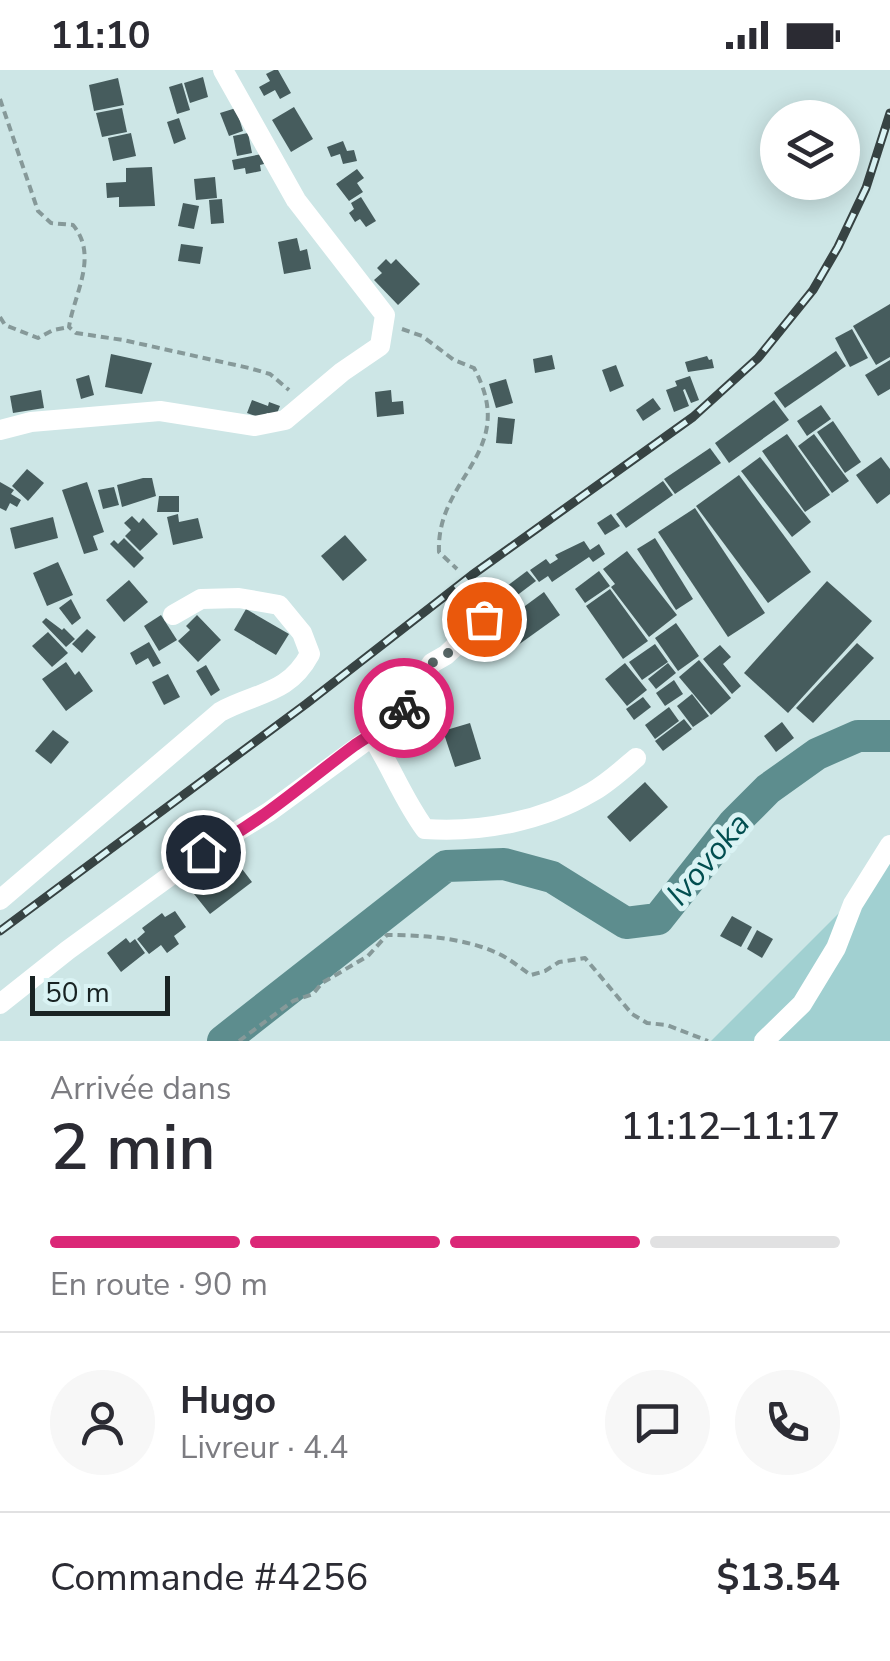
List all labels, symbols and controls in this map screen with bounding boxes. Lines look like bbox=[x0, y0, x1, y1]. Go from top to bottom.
text: 11:10 bbox=[50, 10, 151, 61]
map controls bbox=[760, 100, 860, 200]
button: layers bbox=[760, 100, 860, 200]
pin bbox=[442, 577, 527, 662]
icon: bag bbox=[457, 592, 512, 647]
courier bbox=[354, 658, 454, 758]
icon: bike bbox=[377, 681, 432, 736]
water label: Ivovoka bbox=[657, 803, 759, 915]
pin bbox=[161, 810, 246, 895]
icon: home bbox=[176, 825, 231, 880]
scale bar bbox=[30, 971, 170, 1016]
text: 50 m bbox=[45, 974, 110, 1012]
text: Arrivée dans bbox=[50, 1067, 231, 1110]
text: 11:12–11:17 bbox=[621, 1101, 840, 1152]
text: 2 min bbox=[50, 1103, 216, 1192]
text: En route · 90 m bbox=[50, 1263, 268, 1306]
button: person bbox=[50, 1370, 155, 1475]
button: chat bbox=[605, 1370, 710, 1475]
button: phone bbox=[735, 1370, 840, 1475]
text: Hugo bbox=[180, 1375, 276, 1426]
text: Livreur · 4.4 bbox=[180, 1426, 348, 1469]
text: Commande #4256 bbox=[50, 1552, 368, 1603]
text: $13.54 bbox=[717, 1552, 840, 1603]

